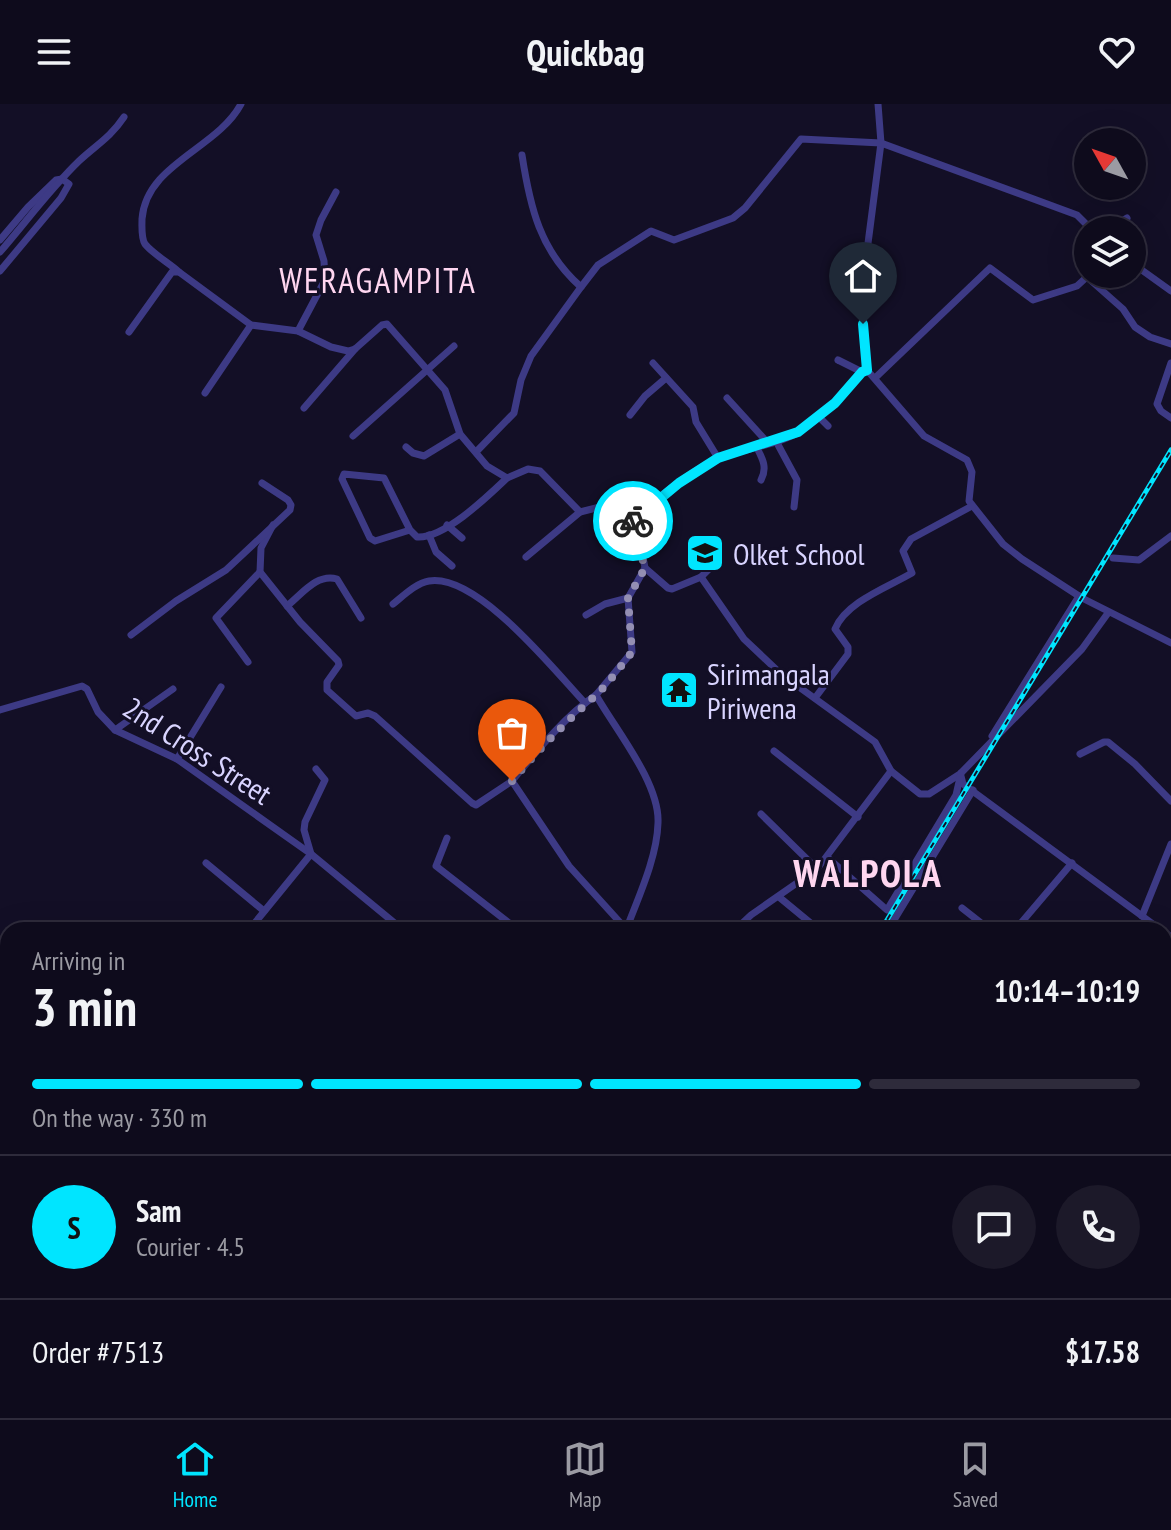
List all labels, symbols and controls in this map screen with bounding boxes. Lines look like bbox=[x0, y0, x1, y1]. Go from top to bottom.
text: Quickbag bbox=[526, 29, 645, 76]
icon: menu bbox=[32, 30, 76, 74]
icon: heart bbox=[1095, 30, 1139, 74]
north arrow bbox=[1074, 128, 1146, 200]
map controls bbox=[1074, 128, 1146, 288]
button: layers bbox=[1074, 216, 1146, 288]
pin bbox=[829, 242, 897, 324]
icon: home bbox=[841, 254, 885, 298]
district label: WERAGAMPITA bbox=[279, 258, 477, 302]
courier bbox=[593, 481, 673, 561]
icon: bike bbox=[611, 499, 655, 543]
school or university icon: Olket School bbox=[684, 532, 726, 574]
place label: Olket School bbox=[733, 534, 864, 573]
place label: Sirimangala Piriwena bbox=[707, 654, 830, 727]
temple icon: Sirimangala Piriwena bbox=[658, 669, 700, 711]
street label: 2nd Cross Street bbox=[116, 688, 280, 813]
pin bbox=[478, 699, 546, 781]
icon: bag bbox=[490, 711, 534, 755]
district label: WALPOLA bbox=[792, 848, 943, 897]
text: Arriving in bbox=[32, 944, 125, 977]
text: 10:14–10:19 bbox=[994, 971, 1140, 1010]
text: 3 min bbox=[32, 973, 137, 1040]
text: On the way · 330 m bbox=[32, 1101, 207, 1134]
button: chat bbox=[952, 1185, 1036, 1269]
button: phone bbox=[1056, 1185, 1140, 1269]
text: Sam bbox=[136, 1191, 181, 1230]
text: S bbox=[67, 1208, 81, 1247]
text: Courier · 4.5 bbox=[136, 1230, 245, 1263]
text: Order #7513 bbox=[32, 1332, 164, 1371]
text: $17.58 bbox=[1065, 1332, 1140, 1371]
tab: Home bbox=[173, 1437, 218, 1513]
tab: Map bbox=[563, 1437, 607, 1513]
tab: Saved bbox=[953, 1437, 998, 1513]

